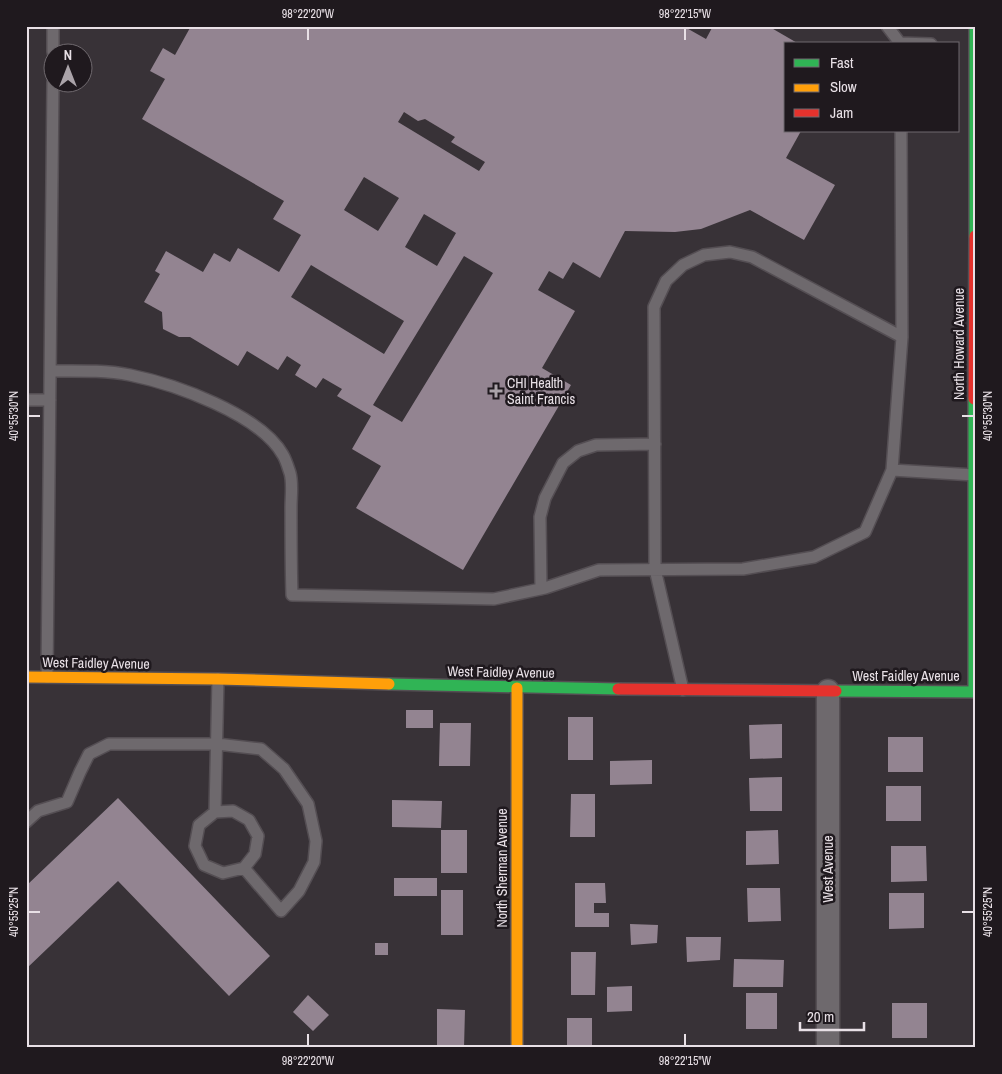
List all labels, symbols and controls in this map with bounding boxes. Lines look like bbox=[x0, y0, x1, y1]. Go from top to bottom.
text: 98°22'20"W bbox=[282, 6, 335, 22]
text: 98°22'15"W bbox=[659, 6, 712, 22]
north arrow bbox=[42, 42, 92, 92]
legend bbox=[784, 42, 960, 132]
text: N bbox=[64, 46, 72, 64]
text: Fast bbox=[830, 52, 854, 73]
text: Slow bbox=[830, 76, 857, 97]
text: Jam bbox=[830, 102, 853, 123]
street label: North Howard Avenue bbox=[950, 288, 968, 400]
place label: CHI Health Saint Francis bbox=[507, 374, 576, 408]
marker: CHI Health Saint Francis bbox=[489, 384, 503, 398]
text: 40°55'30"N bbox=[6, 391, 22, 441]
text: 40°55'30"N bbox=[980, 391, 996, 441]
street label: West Faidley Avenue bbox=[42, 653, 150, 673]
street label: West Faidley Avenue bbox=[447, 662, 555, 682]
street label: West Faidley Avenue bbox=[852, 667, 960, 685]
street label: North Sherman Avenue bbox=[493, 808, 511, 928]
street label: West Avenue bbox=[819, 835, 837, 903]
text: 40°55'25"N bbox=[6, 887, 22, 937]
text: 40°55'25"N bbox=[980, 887, 996, 937]
scale bar bbox=[800, 999, 863, 1031]
text: 20 m bbox=[807, 1006, 834, 1027]
text: 98°22'20"W bbox=[282, 1053, 335, 1069]
text: 98°22'15"W bbox=[659, 1053, 712, 1069]

